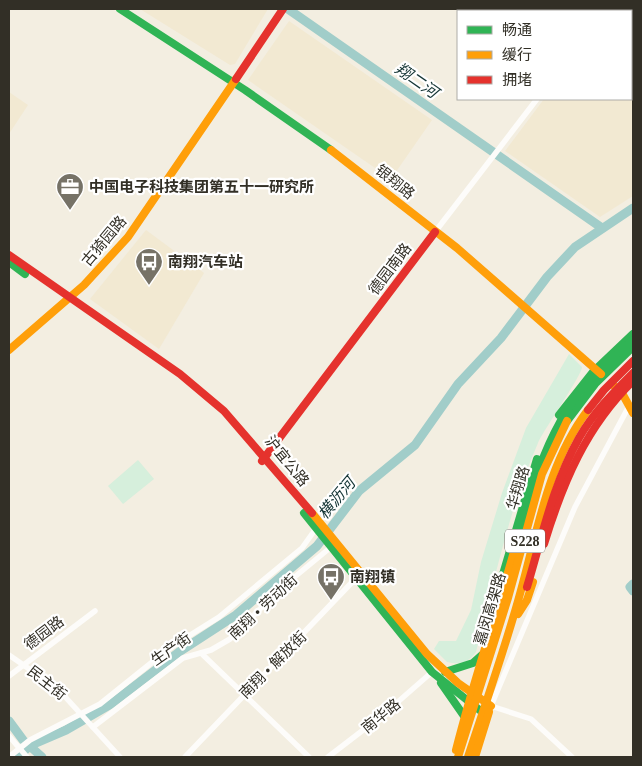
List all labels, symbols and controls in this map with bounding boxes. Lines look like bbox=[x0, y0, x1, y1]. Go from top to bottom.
legend bbox=[457, 10, 632, 100]
text: 畅通 bbox=[502, 22, 532, 38]
text: 缓行 bbox=[502, 47, 532, 63]
water label: 翔二河 bbox=[392, 60, 444, 103]
text: 拥堵 bbox=[502, 72, 532, 88]
street label: 银翔路 bbox=[372, 162, 418, 202]
office icon: 中国电子科技集团第五十一研究所 bbox=[55, 172, 85, 211]
place label: 中国电子科技集团第五十一研究所 bbox=[89, 179, 314, 195]
street label: 古猗园路 bbox=[79, 213, 129, 269]
street label: 德园南路 bbox=[365, 240, 414, 298]
bus stop icon: 南翔汽车站 bbox=[134, 247, 164, 286]
place label: 南翔汽车站 bbox=[168, 254, 243, 270]
street label: 沪宜公路 bbox=[262, 433, 312, 489]
street label: 华翔路 bbox=[503, 464, 532, 512]
water label: 横沥河 bbox=[314, 472, 360, 522]
road number: S228 bbox=[505, 530, 545, 552]
bus stop icon: 南翔镇 bbox=[316, 562, 346, 601]
place label: 南翔镇 bbox=[350, 568, 395, 585]
street label: 南翔 • 劳动街 bbox=[225, 571, 301, 643]
street label: 嘉闵高架路 bbox=[471, 571, 509, 647]
street label: 德园路 bbox=[21, 612, 67, 653]
street label: 南翔 • 解放街 bbox=[236, 628, 310, 702]
street label: 生产街 bbox=[148, 630, 194, 668]
street label: 民主街 bbox=[24, 663, 70, 703]
street label: 南华路 bbox=[358, 695, 404, 736]

